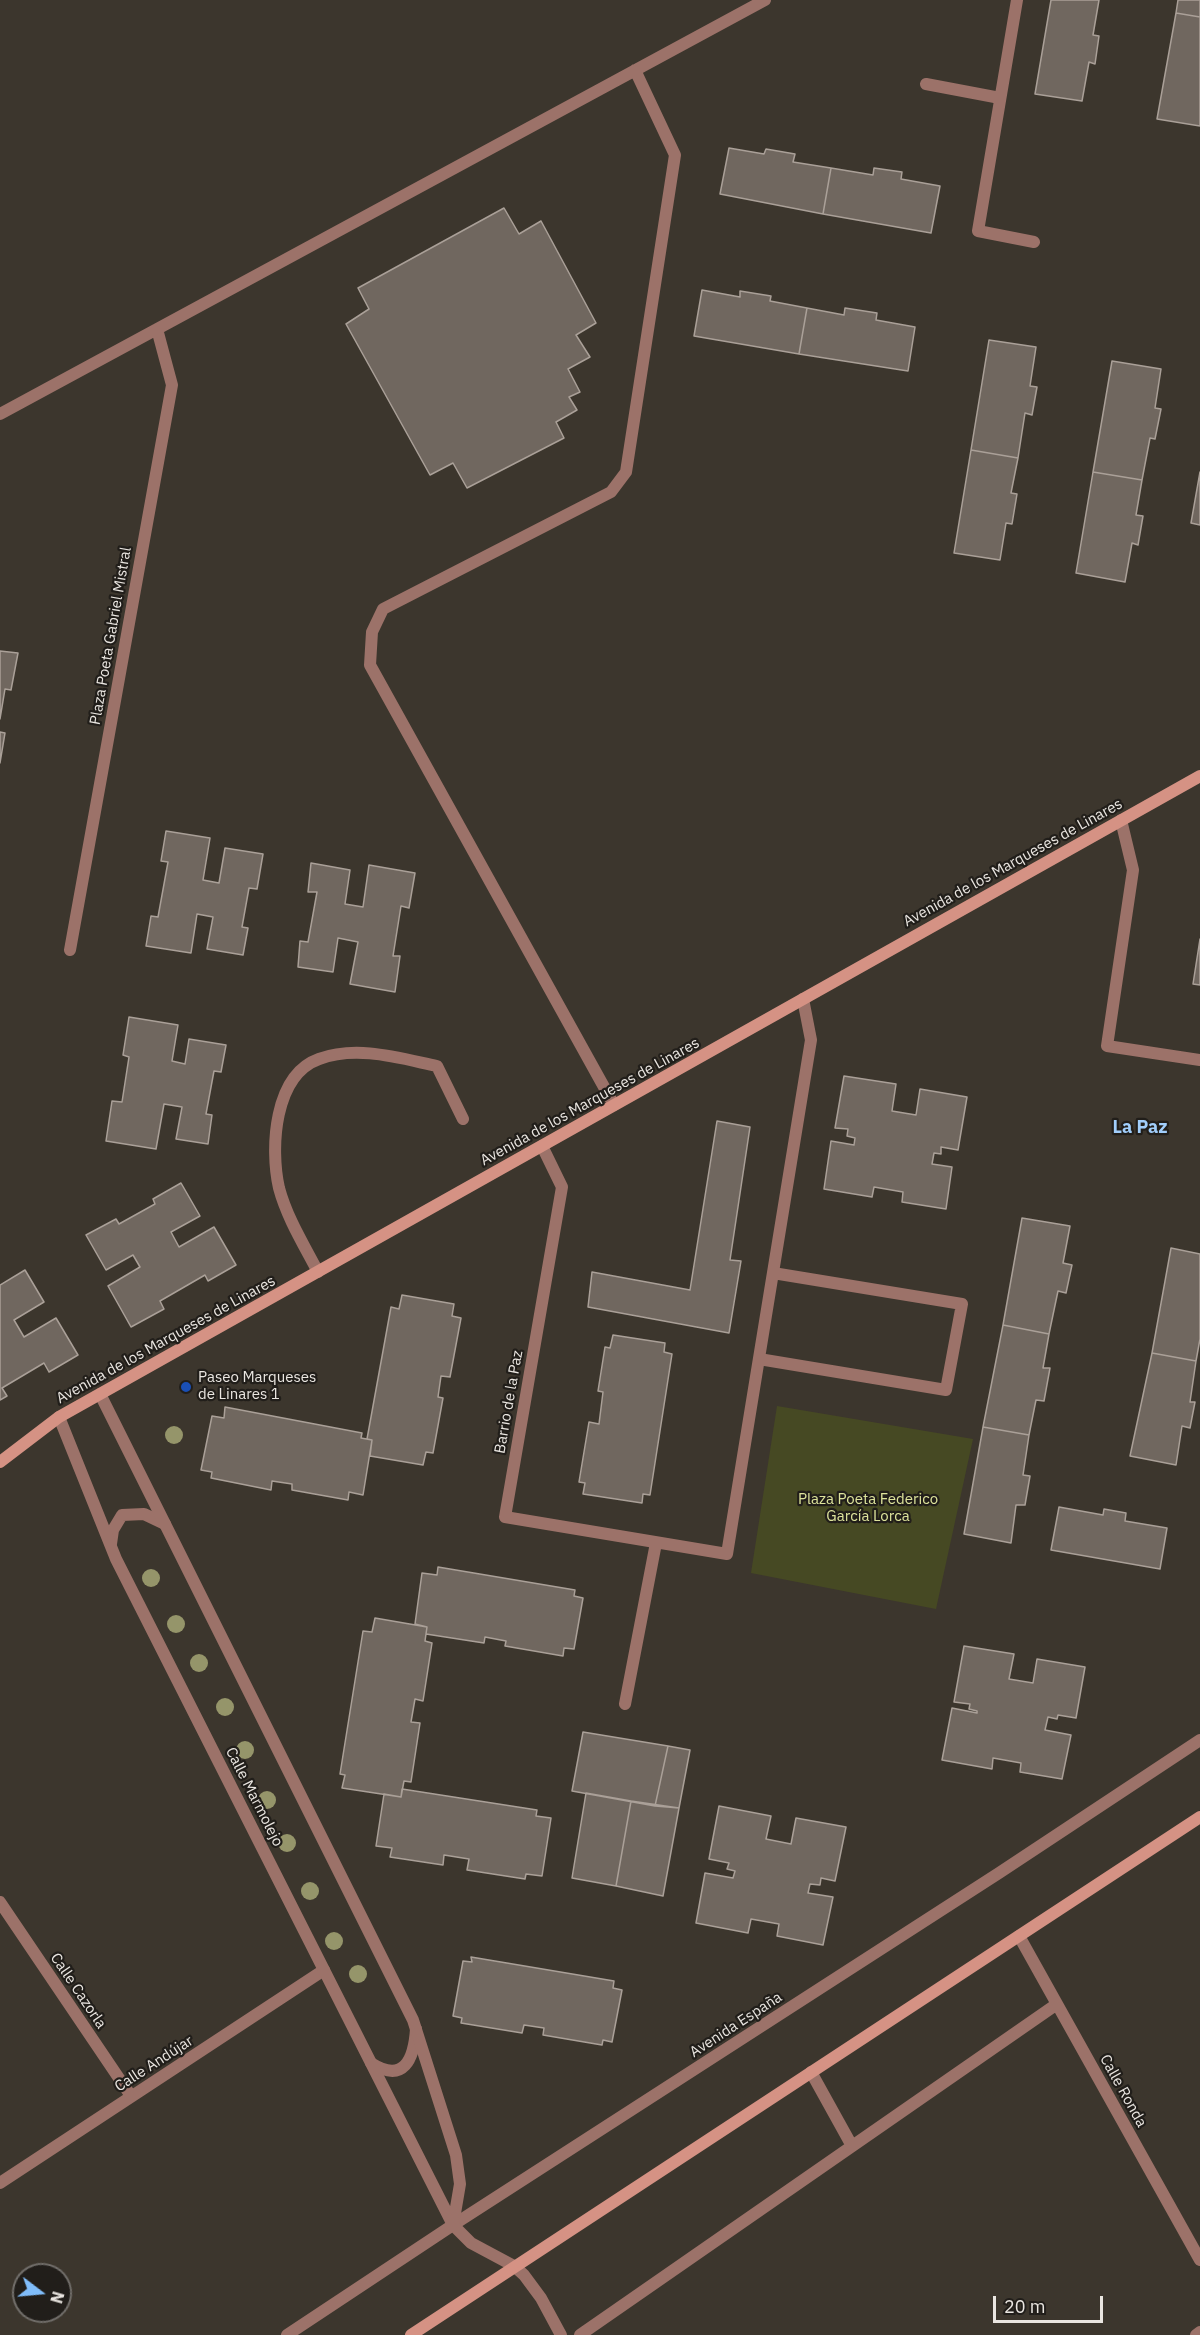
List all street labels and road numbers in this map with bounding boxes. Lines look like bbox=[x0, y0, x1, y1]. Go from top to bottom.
street label: Plaza Poeta Gabriel Mistral bbox=[86, 546, 136, 726]
street label: Avenida de los Marqueses de Linares bbox=[900, 795, 1126, 931]
street label: Avenida de los Marqueses de Linares bbox=[477, 1034, 703, 1170]
street label: Avenida de los Marqueses de Linares bbox=[53, 1272, 279, 1408]
street label: Barrio de la Paz bbox=[491, 1349, 527, 1455]
street label: Calle Marmolejo bbox=[221, 1744, 287, 1850]
street label: Calle Cazorla bbox=[46, 1950, 110, 2032]
street label: Avenida España bbox=[686, 1988, 786, 2062]
street label: Calle Andújar bbox=[111, 2032, 197, 2096]
street label: Calle Ronda bbox=[1096, 2052, 1150, 2130]

